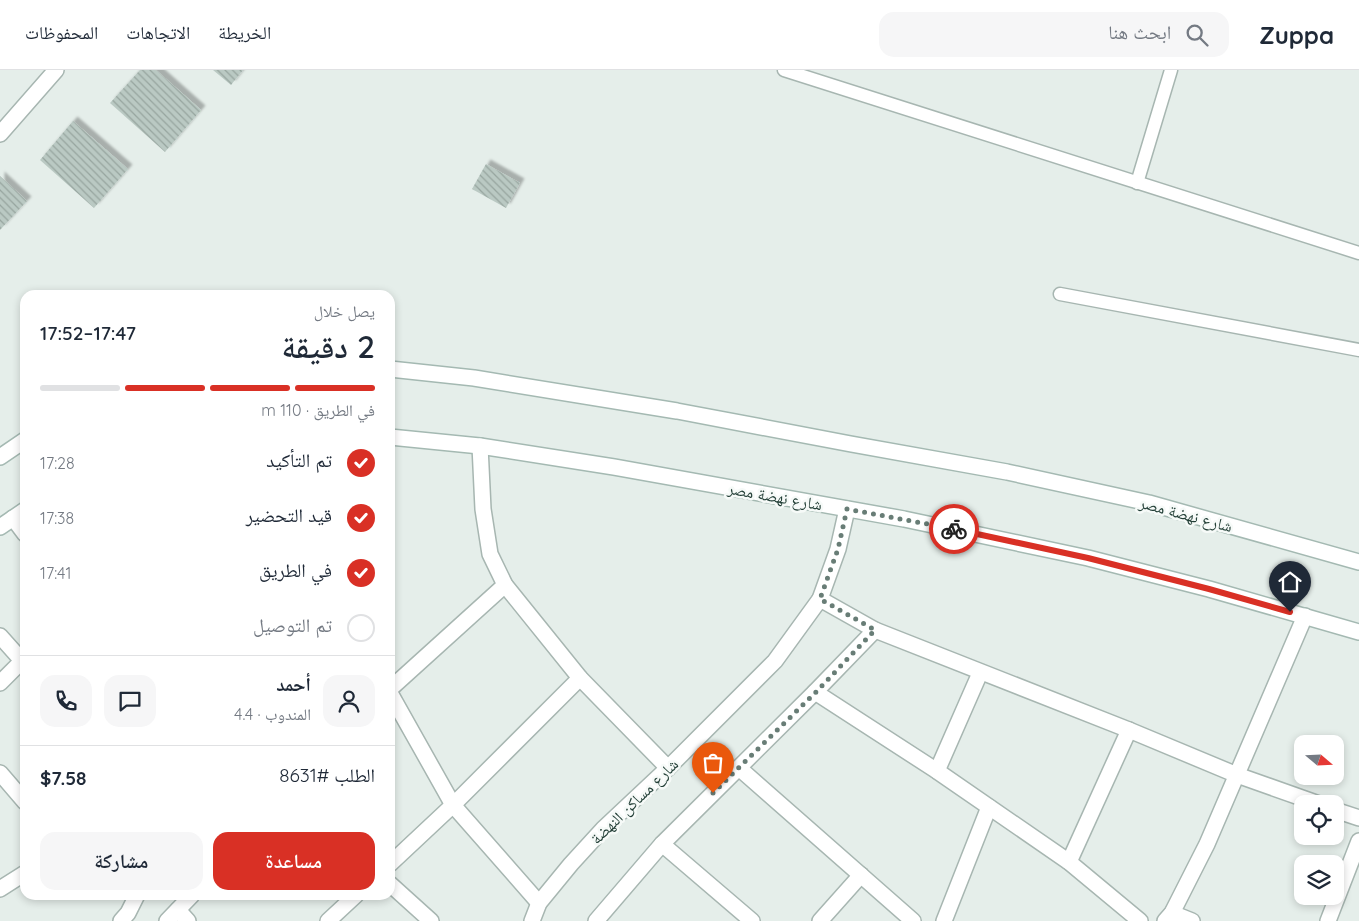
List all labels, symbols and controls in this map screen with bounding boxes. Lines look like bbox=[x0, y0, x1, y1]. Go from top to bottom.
search box bbox=[879, 12, 1229, 57]
text: ابحث هنا bbox=[1108, 20, 1171, 44]
text: Zuppa bbox=[1259, 20, 1334, 50]
text: المحفوظات bbox=[25, 21, 98, 44]
text: الاتجاهات bbox=[126, 21, 190, 44]
text: الخريطة bbox=[218, 21, 271, 44]
icon: search bbox=[1183, 21, 1211, 49]
text: يصل خلال bbox=[314, 301, 375, 321]
text: 17:47–17:52 bbox=[40, 321, 136, 345]
text: 2 دقيقة bbox=[282, 326, 375, 366]
text: في الطريق · 110 m bbox=[261, 400, 375, 420]
text: تم التأكيد bbox=[266, 448, 332, 472]
icon: check bbox=[347, 449, 375, 477]
text: 17:28 bbox=[40, 453, 75, 473]
street label: شارع نهضة مصر bbox=[725, 478, 824, 515]
street label: شارع نهضة مصر bbox=[1136, 492, 1235, 537]
text: قيد التحضير bbox=[246, 503, 332, 527]
icon: check bbox=[347, 504, 375, 532]
courier bbox=[929, 504, 979, 554]
text: 17:38 bbox=[40, 508, 74, 528]
icon: bike bbox=[940, 515, 968, 543]
text: في الطريق bbox=[259, 558, 332, 582]
icon: check bbox=[347, 559, 375, 587]
pin bbox=[1269, 561, 1311, 612]
text: 17:41 bbox=[40, 563, 71, 583]
icon: home bbox=[1276, 568, 1304, 596]
text: تم التوصيل bbox=[253, 613, 332, 637]
text: أحمد bbox=[276, 672, 311, 696]
button: phone bbox=[40, 675, 92, 727]
button: chat bbox=[104, 675, 156, 727]
button: person bbox=[323, 675, 375, 727]
text: المندوب · 4.4 bbox=[234, 704, 311, 724]
north arrow bbox=[1294, 735, 1344, 785]
map controls bbox=[1294, 735, 1344, 905]
pin bbox=[692, 742, 734, 793]
icon: bag bbox=[699, 749, 727, 777]
street label: شارع مساكن النهضة bbox=[586, 754, 683, 849]
text: الطلب #8631 bbox=[279, 763, 375, 787]
text: $7.58 bbox=[40, 766, 87, 790]
button: locate bbox=[1294, 795, 1344, 845]
button: مشاركة bbox=[40, 832, 203, 890]
button: مساعدة bbox=[213, 832, 375, 890]
button: layers bbox=[1294, 855, 1344, 905]

